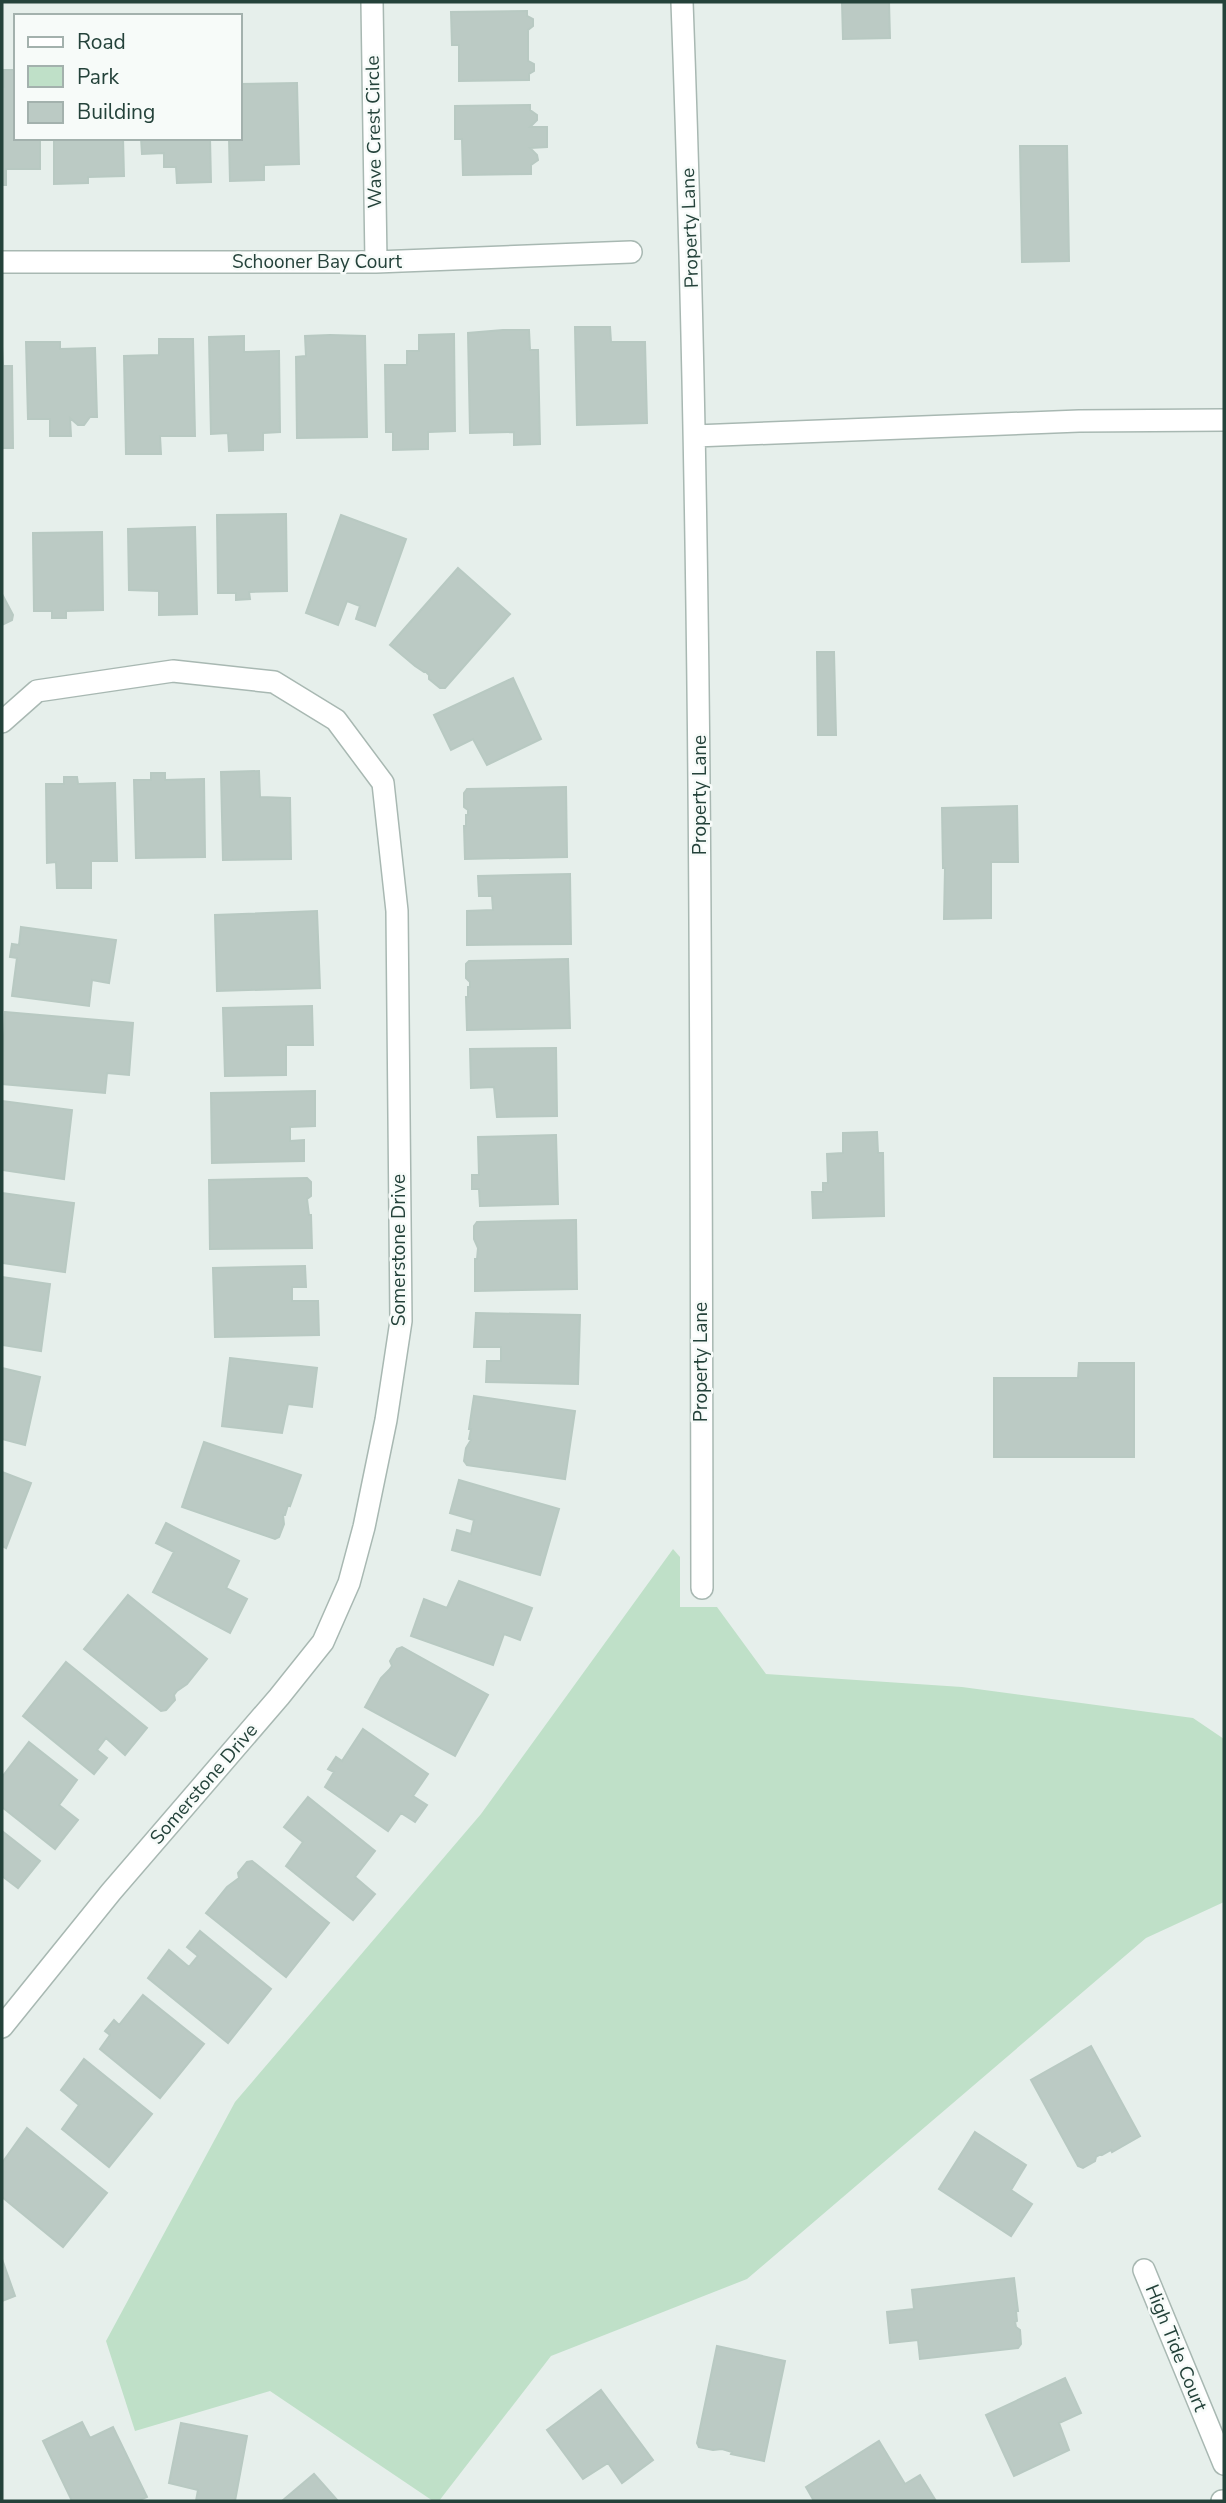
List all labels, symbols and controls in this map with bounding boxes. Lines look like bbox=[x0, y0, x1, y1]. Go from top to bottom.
legend bbox=[14, 14, 242, 140]
text: Road bbox=[77, 28, 126, 56]
street label: Wave Crest Circle bbox=[360, 55, 388, 209]
text: Park bbox=[77, 63, 119, 91]
text: Building bbox=[77, 98, 155, 126]
street label: Property Lane bbox=[675, 167, 705, 289]
street label: Schooner Bay Court bbox=[232, 249, 402, 275]
street label: Property Lane bbox=[687, 735, 713, 855]
street label: Somerstone Drive bbox=[386, 1174, 412, 1326]
street label: Property Lane bbox=[688, 1302, 714, 1422]
street label: Somerstone Drive bbox=[144, 1718, 264, 1850]
street label: High Tide Court bbox=[1139, 2281, 1213, 2416]

